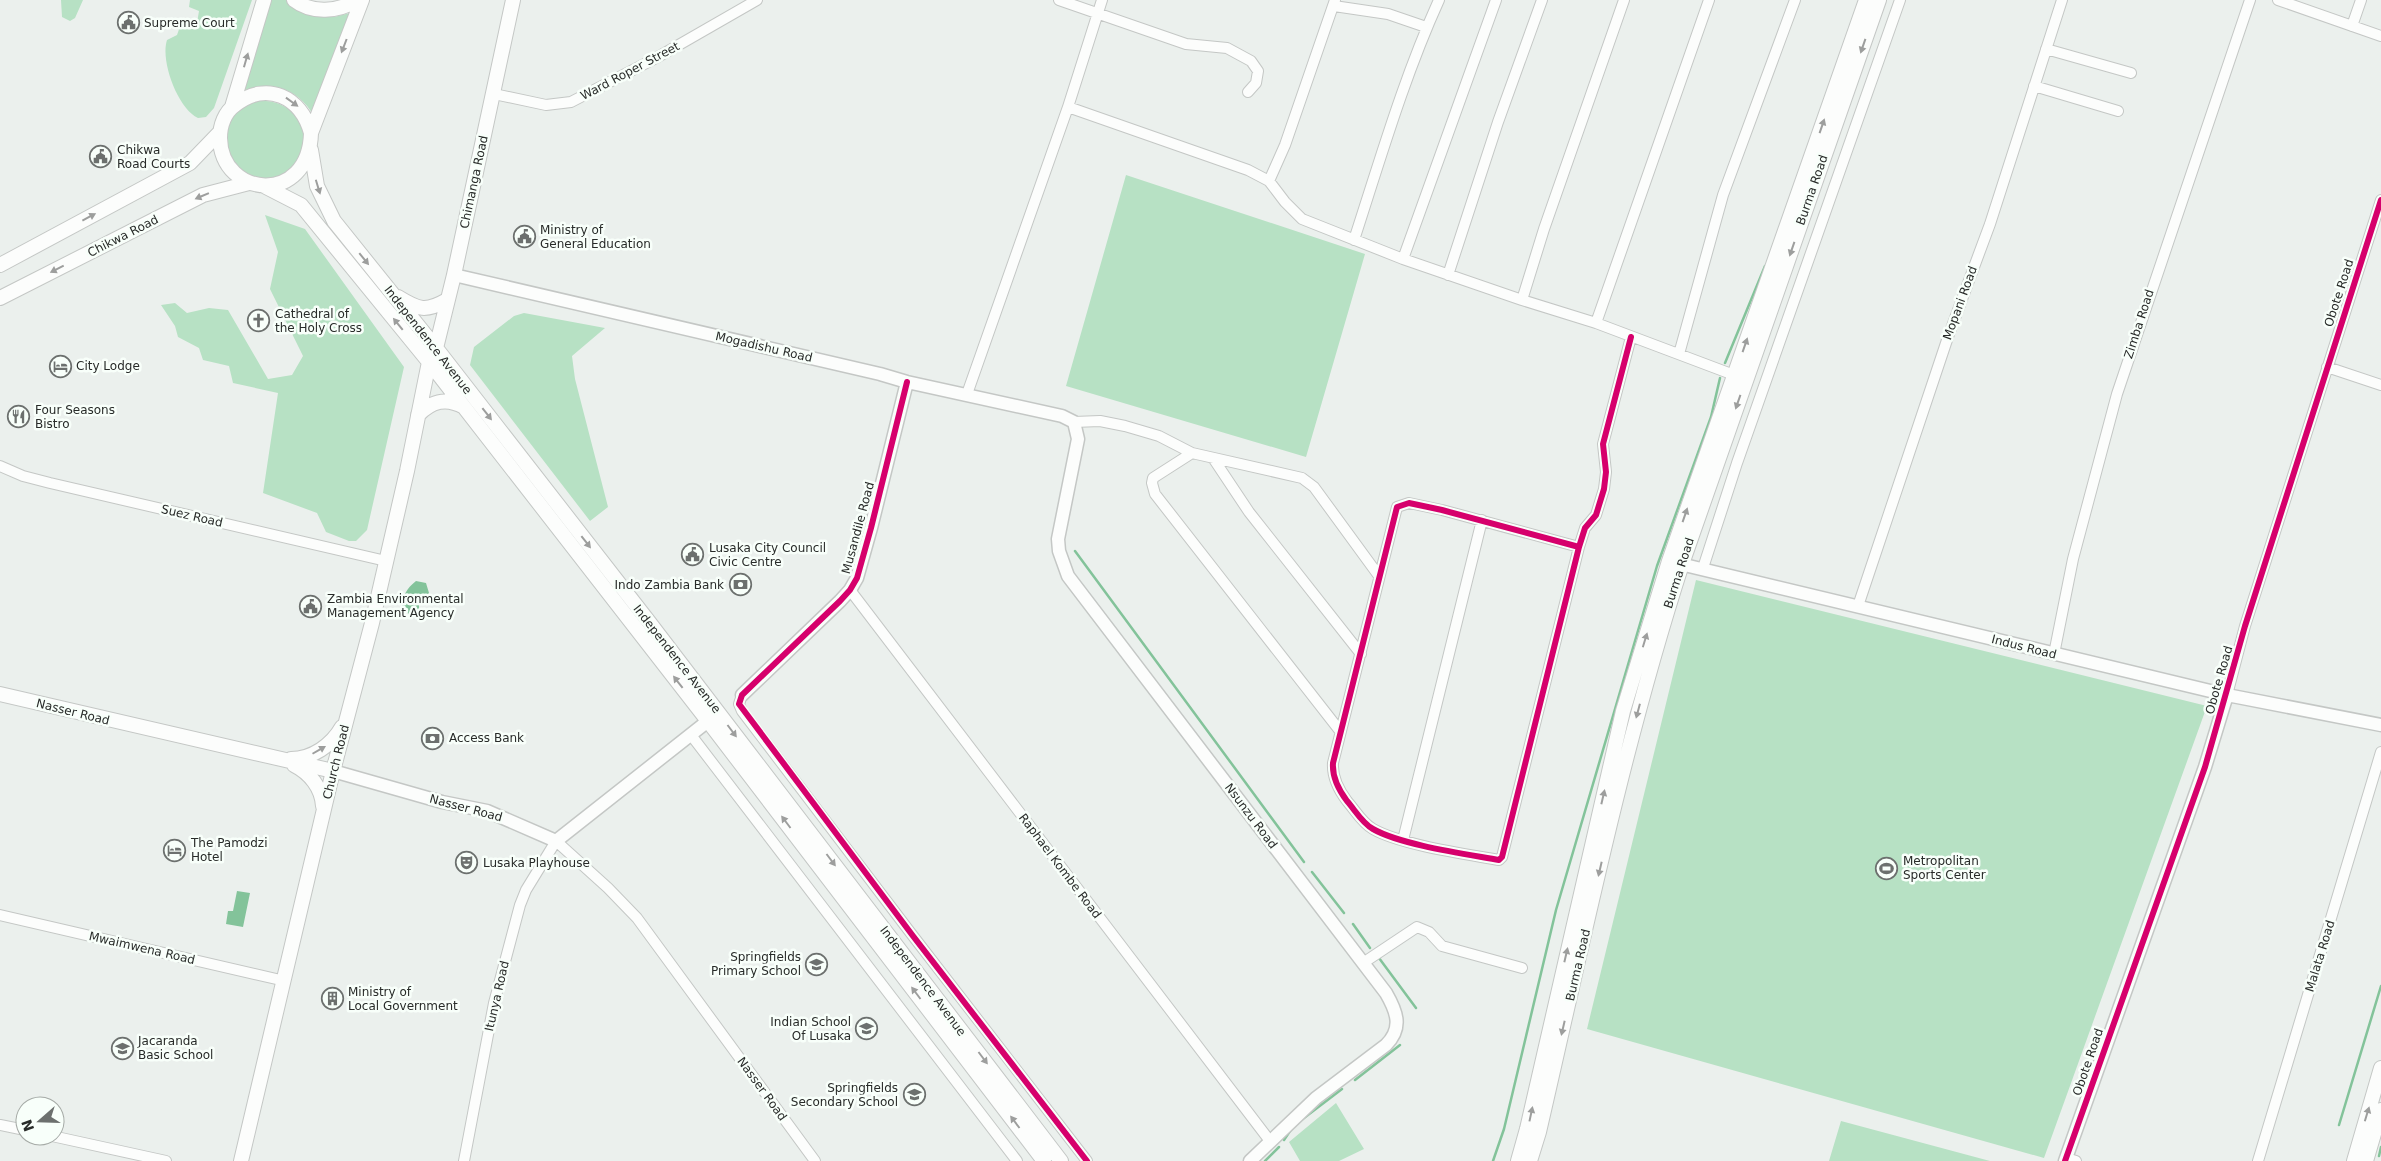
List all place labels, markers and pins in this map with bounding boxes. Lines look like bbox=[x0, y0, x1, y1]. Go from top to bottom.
public building icon: Supreme Court bbox=[116, 11, 140, 35]
place label: Supreme Court bbox=[144, 16, 235, 30]
place label: Chikwa Road Courts bbox=[117, 143, 190, 171]
public building icon: Chikwa Road Courts bbox=[89, 145, 113, 169]
place label: Ministry of General Education bbox=[540, 223, 651, 251]
public building icon: Ministry of General Education bbox=[512, 225, 536, 249]
place label: Cathedral of the Holy Cross bbox=[275, 307, 362, 335]
church icon: Cathedral of the Holy Cross bbox=[247, 309, 271, 333]
hotel icon: City Lodge bbox=[48, 354, 72, 378]
place label: City Lodge bbox=[76, 359, 140, 373]
place label: Four Seasons Bistro bbox=[35, 403, 115, 431]
restaurant icon: Four Seasons Bistro bbox=[7, 405, 31, 429]
place label: Lusaka City Council Civic Centre bbox=[709, 541, 826, 569]
public building icon: Lusaka City Council Civic Centre bbox=[681, 543, 705, 567]
bank icon: Indo Zambia Bank bbox=[728, 573, 752, 597]
place label: Indo Zambia Bank bbox=[615, 578, 724, 592]
place label: Zambia Environmental Management Agency bbox=[327, 592, 464, 620]
public building icon: Zambia Environmental Management Agency bbox=[299, 594, 323, 618]
bank icon: Access Bank bbox=[421, 726, 445, 750]
place label: Access Bank bbox=[449, 731, 524, 745]
place label: The Pamodzi Hotel bbox=[190, 836, 267, 864]
hotel icon: The Pamodzi Hotel bbox=[163, 838, 187, 862]
theatre icon: Lusaka Playhouse bbox=[455, 851, 479, 875]
place label: Metropolitan Sports Center bbox=[1903, 854, 1986, 882]
place label: Lusaka Playhouse bbox=[483, 856, 590, 870]
sports icon: Metropolitan Sports Center bbox=[1875, 856, 1899, 880]
place label: Springfields Primary School bbox=[711, 950, 801, 978]
school or university icon: Springfields Primary School bbox=[805, 952, 829, 976]
place label: Ministry of Local Government bbox=[348, 985, 458, 1013]
building icon: Ministry of Local Government bbox=[320, 987, 344, 1011]
place label: Indian School Of Lusaka bbox=[770, 1015, 851, 1043]
school or university icon: Indian School Of Lusaka bbox=[855, 1017, 879, 1041]
place label: Jacaranda Basic School bbox=[137, 1034, 213, 1062]
school or university icon: Jacaranda Basic School bbox=[110, 1036, 134, 1060]
place label: Springfields Secondary School bbox=[791, 1081, 898, 1109]
school or university icon: Springfields Secondary School bbox=[902, 1083, 926, 1107]

